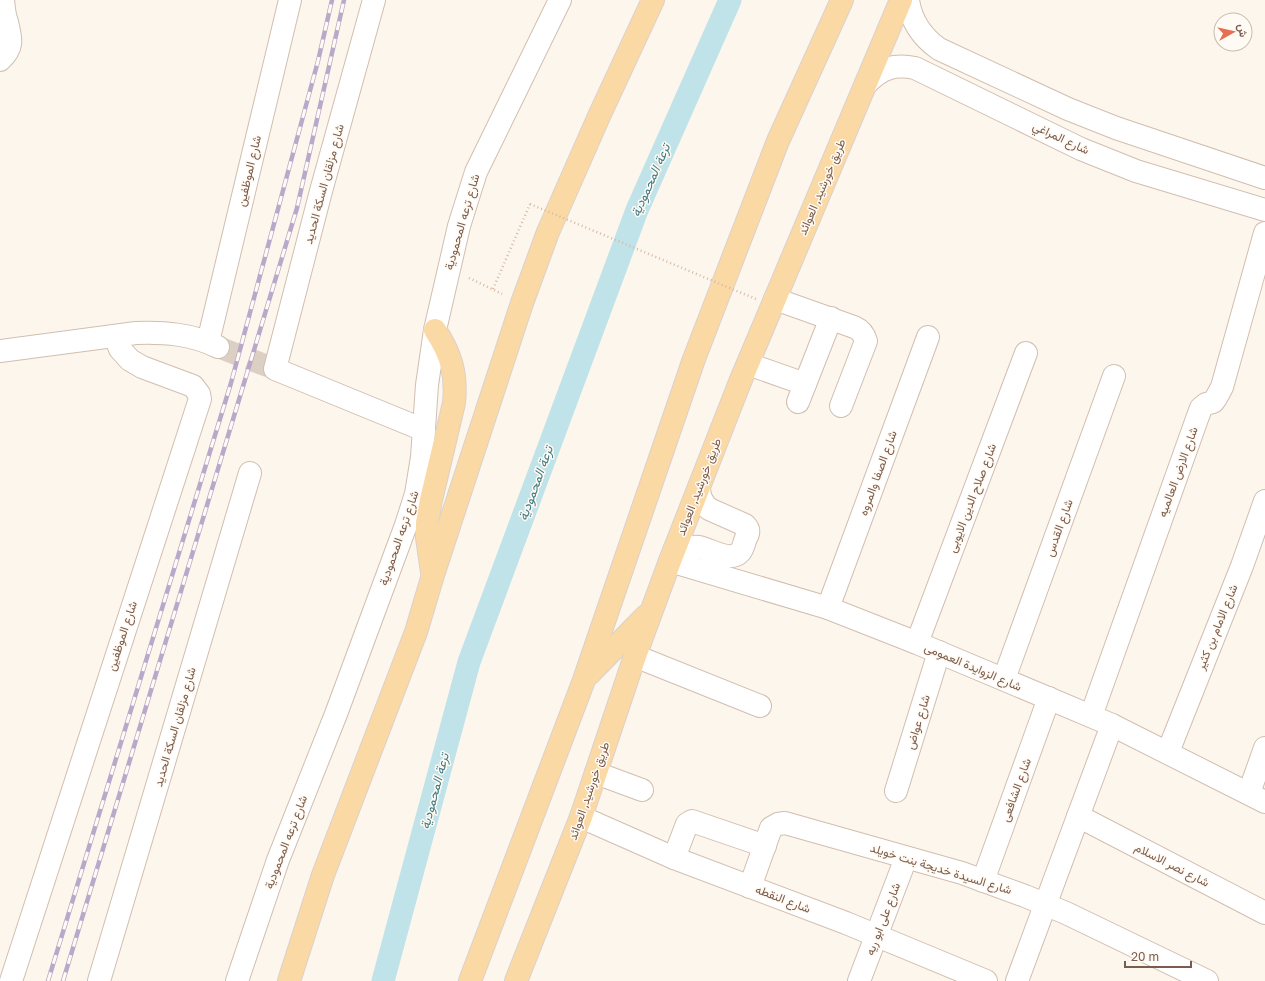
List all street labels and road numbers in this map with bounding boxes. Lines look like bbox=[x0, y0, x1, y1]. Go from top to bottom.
street label: شارع المراغي bbox=[1029, 118, 1092, 160]
street label: شارع مزلقان السكة الحديد bbox=[300, 122, 349, 246]
street label: شارع الموظفين bbox=[233, 134, 266, 208]
street label: طريق خورشيد, العوائد bbox=[794, 136, 850, 238]
street label: شارع ترعه المحمودية bbox=[441, 172, 484, 272]
street label: شارع الارض العالميه bbox=[1154, 425, 1203, 520]
street label: شارع الصفا والمروه bbox=[855, 428, 902, 518]
street label: طريق خورشيد, العوائد bbox=[673, 436, 725, 538]
street label: شارع صلاح الدين الايوبى bbox=[944, 441, 1001, 555]
street label: شارع ترعه المحمودية bbox=[375, 488, 424, 588]
street label: شارع القدس bbox=[1041, 497, 1078, 559]
street label: شارع الامام بن كثير bbox=[1192, 582, 1242, 673]
street label: شارع الموظفين bbox=[103, 599, 142, 673]
street label: شارع الزوايدة العمومى bbox=[921, 639, 1024, 696]
street label: شارع مزلقان السكة الحديد bbox=[150, 665, 201, 789]
street label: شارع عواض bbox=[902, 693, 935, 752]
street label: طريق خورشيد, العوائد bbox=[565, 739, 613, 842]
street label: شارع الشافعى bbox=[997, 756, 1036, 824]
street label: شارع ترعه المحمودية bbox=[261, 793, 312, 892]
street label: شارع نصر الاسلام bbox=[1131, 839, 1212, 892]
street label: شارع السيدة خديجة بنت خويلد bbox=[868, 840, 1014, 899]
street label: شارع على ابو ريه bbox=[862, 880, 905, 958]
street label: شارع النقطه bbox=[753, 881, 813, 918]

